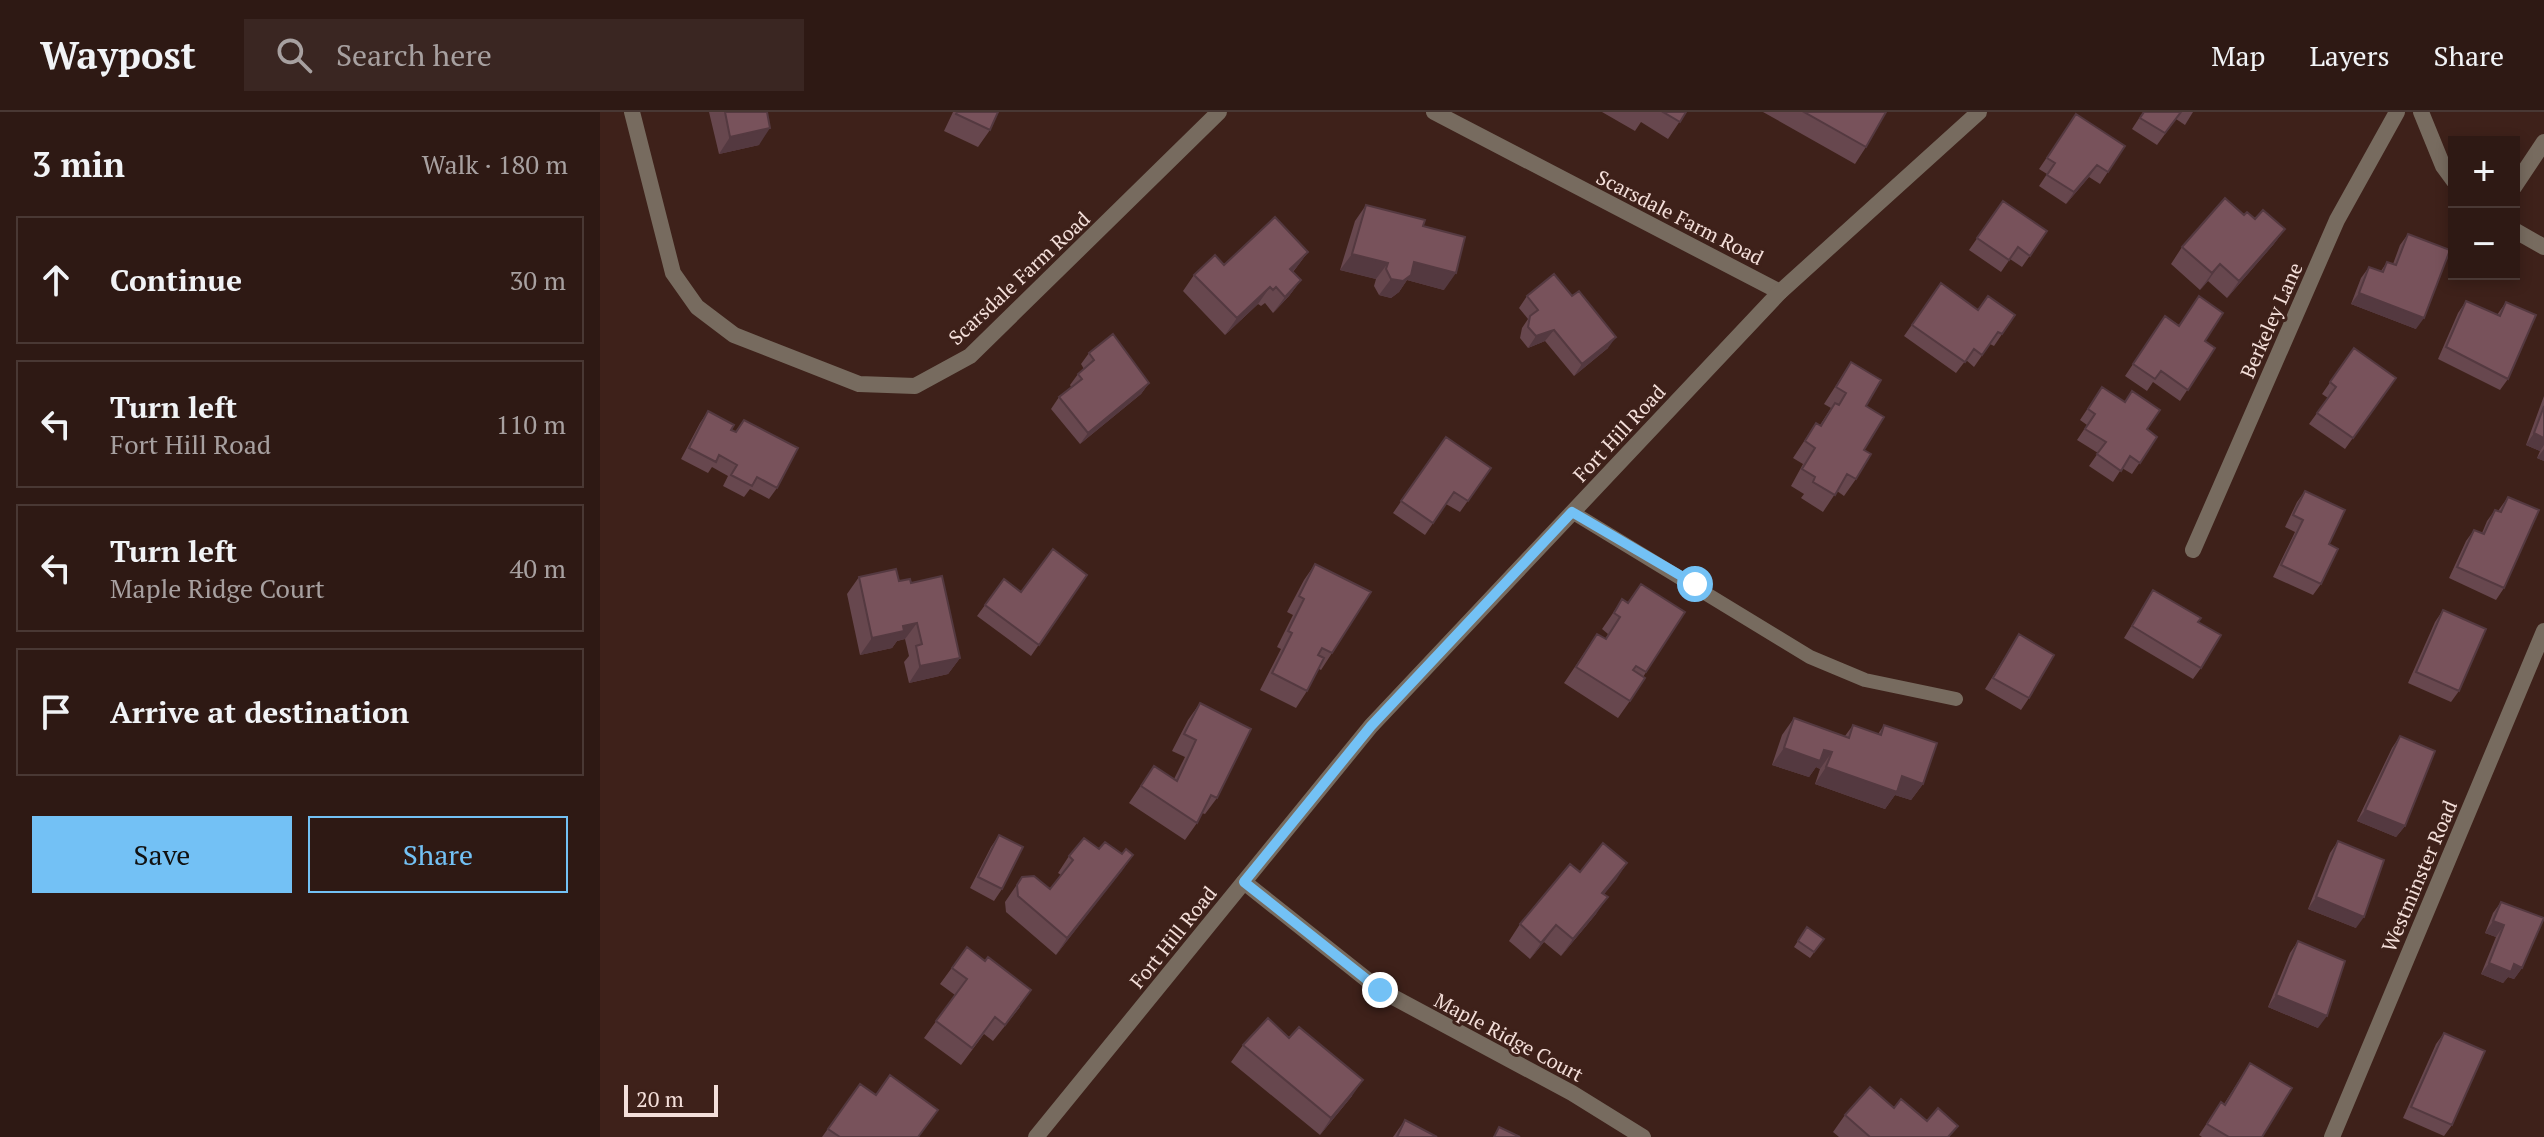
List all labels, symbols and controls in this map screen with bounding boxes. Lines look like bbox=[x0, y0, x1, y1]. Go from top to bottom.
search box bbox=[244, 19, 804, 91]
text: Waypost bbox=[40, 30, 196, 80]
icon: search bbox=[272, 33, 316, 77]
text: Search here bbox=[336, 35, 492, 75]
text: Map bbox=[2211, 37, 2265, 74]
text: Layers bbox=[2309, 37, 2390, 74]
text: Share bbox=[2434, 37, 2504, 74]
map controls bbox=[2448, 136, 2520, 280]
button: + bbox=[2448, 136, 2520, 208]
text: 3 min bbox=[32, 142, 125, 187]
text: Walk · 180 m bbox=[422, 147, 568, 181]
street label: Scarsdale Farm Road bbox=[1592, 163, 1768, 271]
street label: Scarsdale Farm Road bbox=[942, 205, 1096, 351]
button: − bbox=[2448, 208, 2520, 280]
icon: ahead bbox=[34, 258, 78, 302]
street label: Berkeley Lane bbox=[2233, 258, 2309, 382]
text: Continue bbox=[110, 260, 242, 300]
text: 30 m bbox=[510, 263, 566, 297]
street label: Fort Hill Road bbox=[1567, 378, 1671, 488]
text: Turn left bbox=[110, 387, 237, 427]
icon: left bbox=[34, 402, 78, 446]
text: 110 m bbox=[496, 407, 566, 441]
text: Fort Hill Road bbox=[110, 427, 271, 461]
text: Turn left bbox=[110, 531, 237, 571]
icon: left bbox=[34, 546, 78, 590]
text: 40 m bbox=[510, 551, 566, 585]
route start bbox=[1677, 566, 1713, 602]
text: Maple Ridge Court bbox=[110, 571, 325, 605]
icon: arrive bbox=[34, 690, 78, 734]
text: Arrive at destination bbox=[110, 692, 409, 732]
street label: Westminster Road bbox=[2375, 796, 2463, 956]
button: Save bbox=[32, 816, 292, 893]
button: Share bbox=[308, 816, 568, 893]
street label: Fort Hill Road bbox=[1123, 880, 1223, 994]
route end bbox=[1362, 972, 1398, 1008]
street label: Maple Ridge Court bbox=[1430, 986, 1589, 1088]
scale bar bbox=[624, 1081, 718, 1117]
text: 20 m bbox=[636, 1084, 684, 1113]

